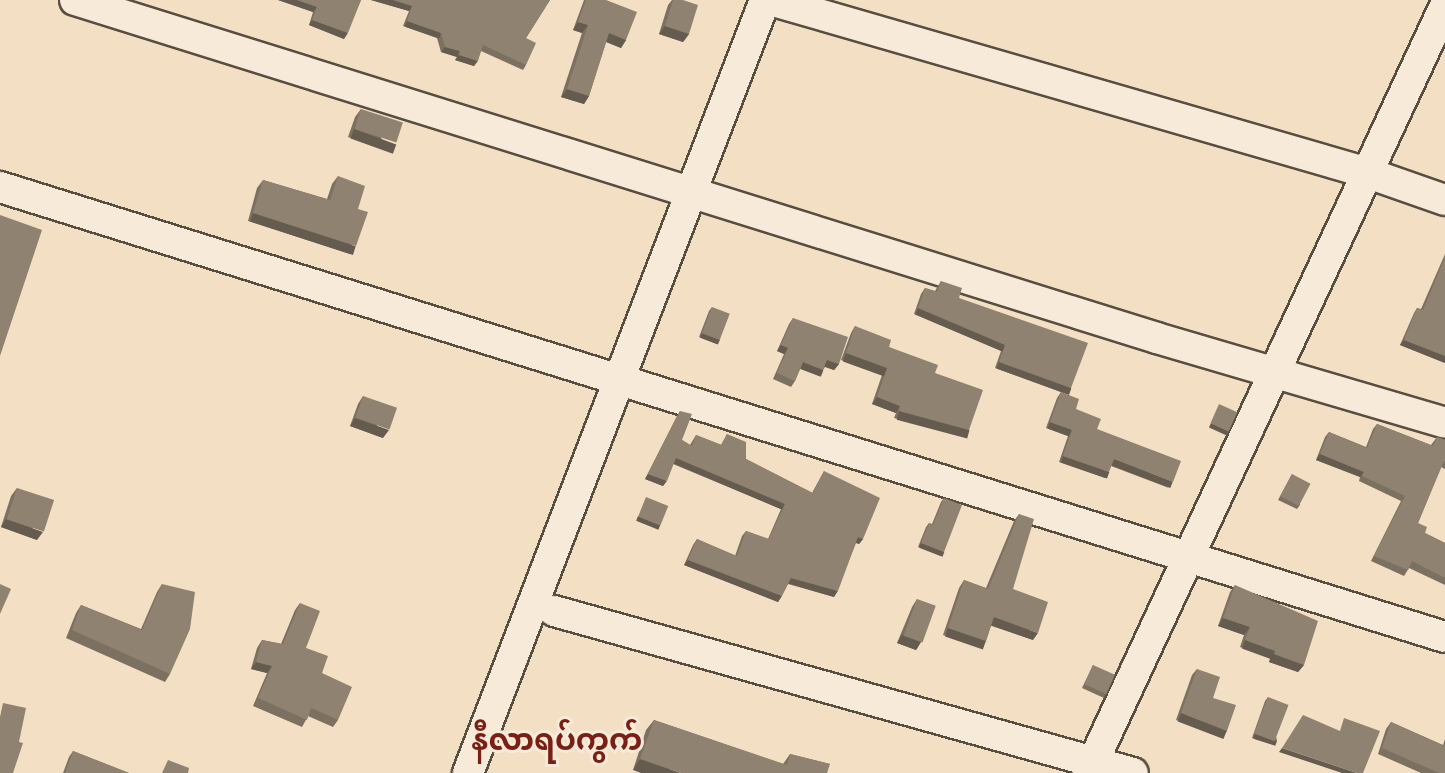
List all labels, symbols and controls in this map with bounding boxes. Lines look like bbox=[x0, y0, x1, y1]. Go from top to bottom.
district label: နီလာရပ်ကွက် bbox=[472, 725, 642, 761]

